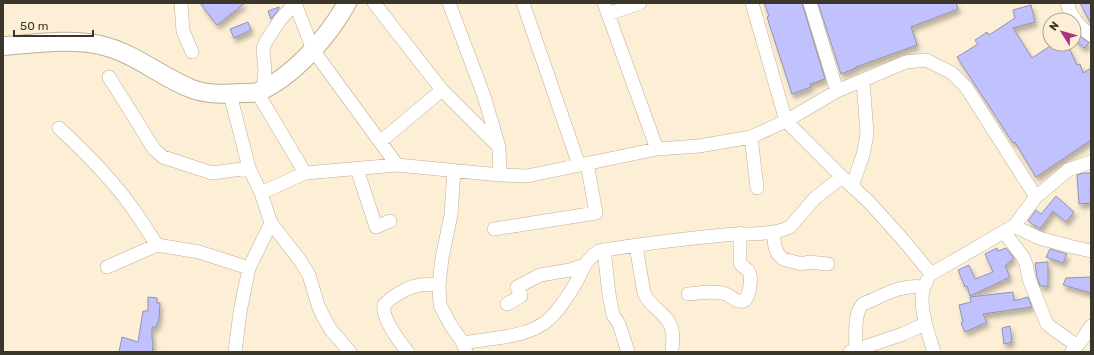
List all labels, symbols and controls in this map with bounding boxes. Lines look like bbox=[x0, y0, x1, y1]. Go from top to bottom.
scale bar bbox=[14, 12, 93, 38]
north arrow bbox=[1042, 12, 1082, 52]
text: 50 m bbox=[20, 19, 48, 33]
text: N bbox=[1047, 19, 1062, 33]

